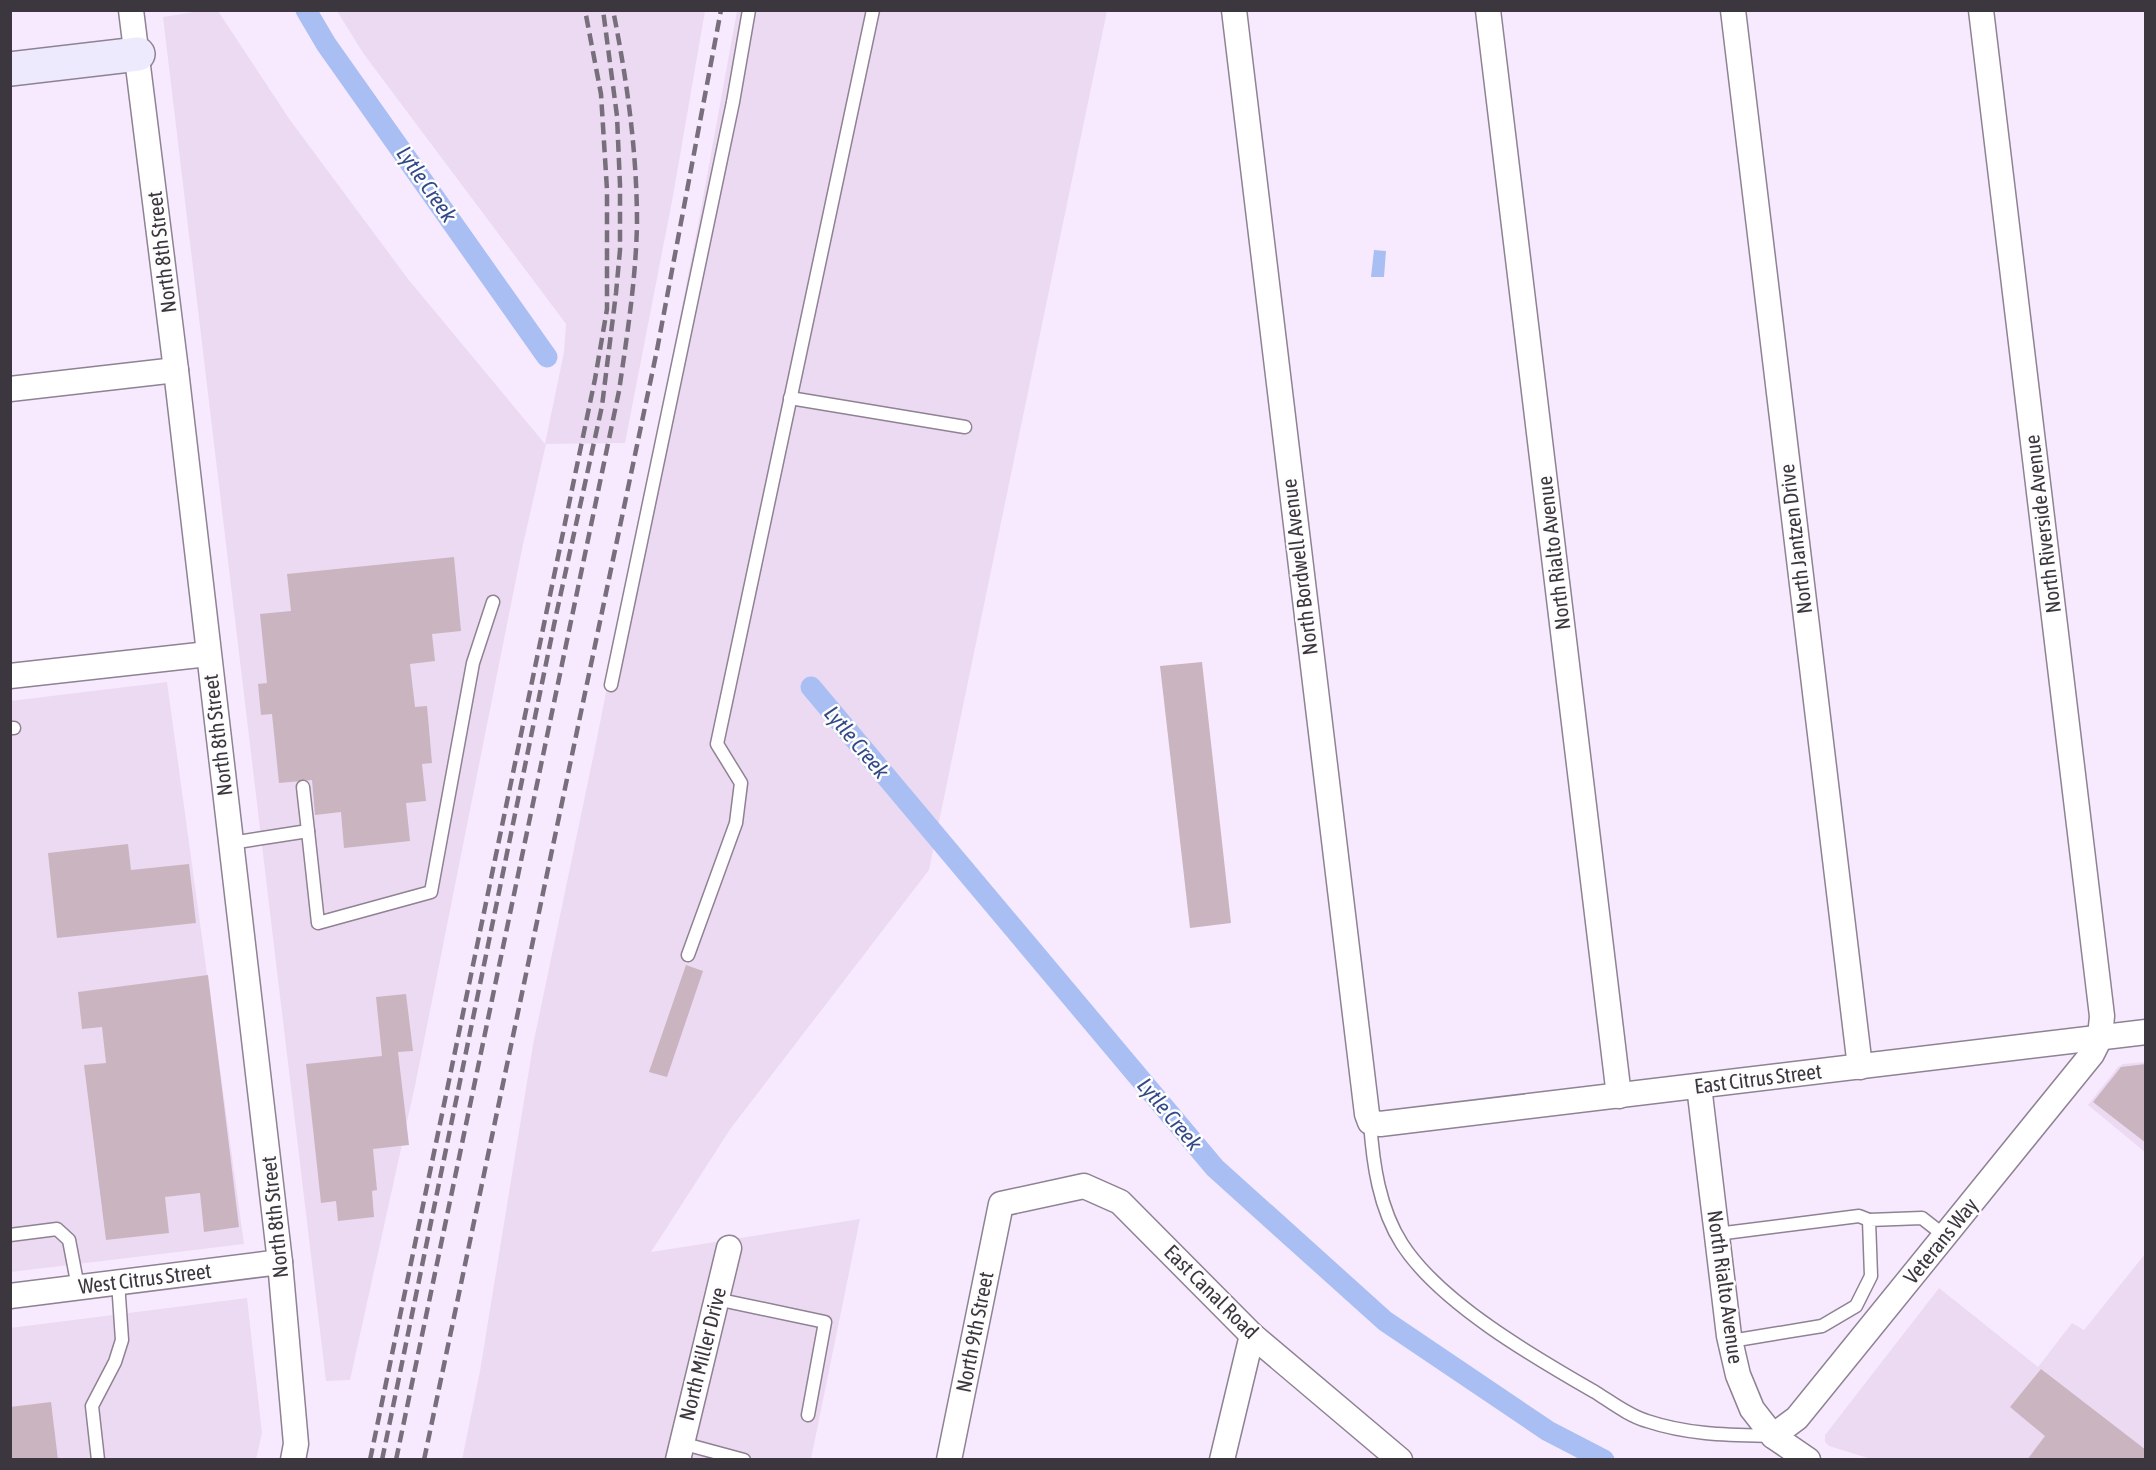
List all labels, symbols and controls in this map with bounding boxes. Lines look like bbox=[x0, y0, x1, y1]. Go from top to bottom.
water label: Lytle Creek bbox=[391, 141, 463, 227]
street label: North 8th Street bbox=[142, 190, 180, 314]
street label: North Riverside Avenue bbox=[2019, 434, 2065, 615]
street label: North Jantzen Drive bbox=[1774, 463, 1816, 615]
street label: North Rialto Avenue bbox=[1532, 475, 1574, 631]
street label: North Bordwell Avenue bbox=[1276, 478, 1322, 657]
street label: North 8th Street bbox=[198, 673, 236, 797]
water label: Lytle Creek bbox=[819, 700, 895, 784]
street label: East Citrus Street bbox=[1693, 1058, 1823, 1098]
water label: Lytle Creek bbox=[1132, 1072, 1208, 1156]
street label: North 8th Street bbox=[256, 1155, 292, 1279]
street label: Veterans Way bbox=[1898, 1192, 1982, 1288]
street label: North Rialto Avenue bbox=[1703, 1209, 1749, 1365]
street label: East Canal Road bbox=[1160, 1239, 1264, 1343]
street label: West Citrus Street bbox=[77, 1258, 213, 1298]
street label: North 9th Street bbox=[951, 1269, 997, 1394]
street label: North Miller Drive bbox=[674, 1285, 730, 1423]

